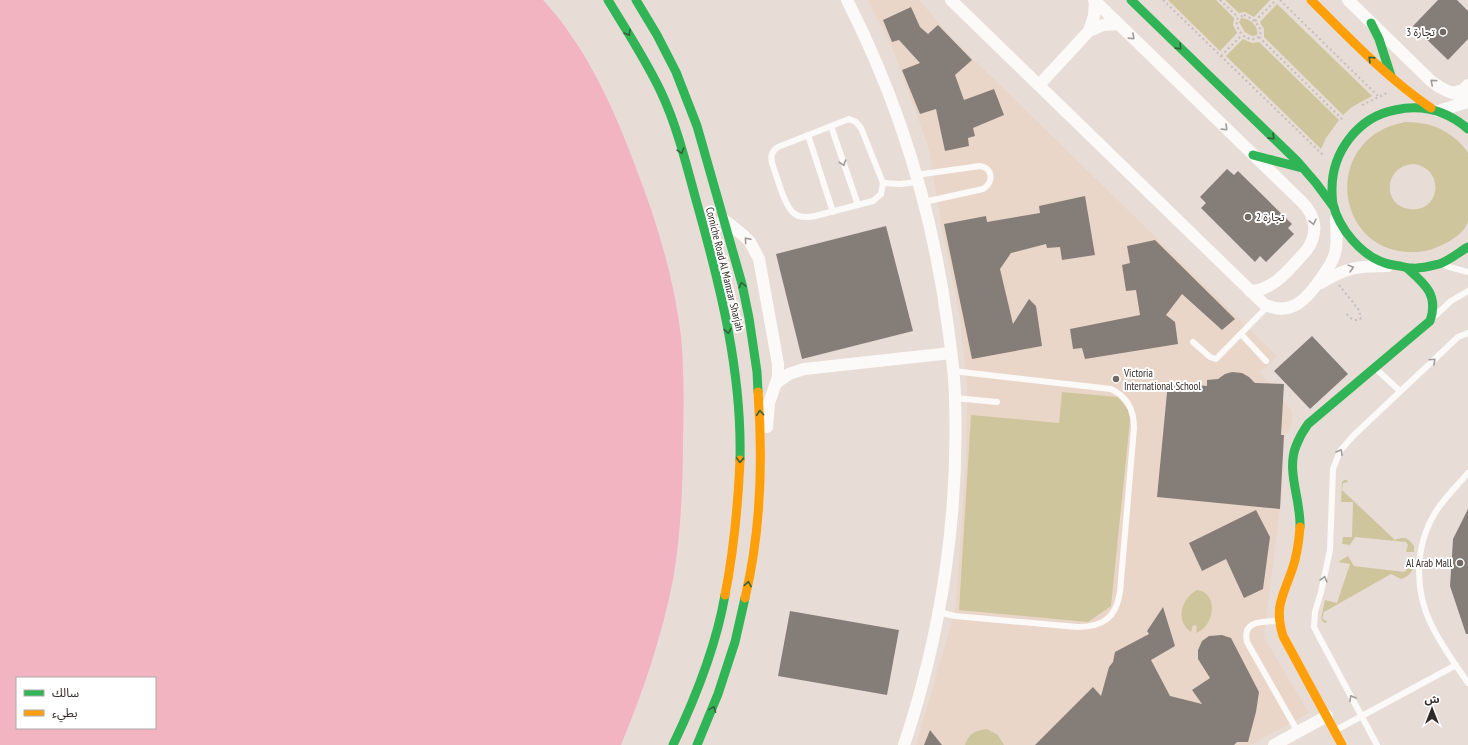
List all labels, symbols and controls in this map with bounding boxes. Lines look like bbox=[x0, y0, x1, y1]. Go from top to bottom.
place label: تجارة 3 bbox=[1406, 25, 1435, 39]
marker: تجارة 3 bbox=[1438, 27, 1448, 37]
one-way arrow bbox=[624, 29, 631, 36]
one-way arrow bbox=[1127, 32, 1135, 40]
one-way arrow bbox=[1174, 42, 1182, 50]
one-way arrow bbox=[1368, 56, 1376, 63]
one-way arrow bbox=[1430, 80, 1437, 87]
one-way arrow bbox=[1220, 123, 1228, 131]
one-way arrow bbox=[1267, 132, 1275, 140]
one-way arrow bbox=[676, 148, 685, 155]
one-way arrow bbox=[839, 159, 847, 166]
street label: Corniche Road Al Mamzar Sharjah bbox=[703, 206, 747, 332]
place label: تجارة 2 bbox=[1256, 210, 1285, 224]
marker: تجارة 2 bbox=[1243, 212, 1253, 222]
one-way arrow bbox=[1309, 218, 1317, 225]
one-way arrow bbox=[745, 237, 752, 244]
one-way arrow bbox=[1348, 265, 1354, 273]
one-way arrow bbox=[738, 282, 746, 288]
one-way arrow bbox=[724, 328, 732, 334]
one-way arrow bbox=[1428, 358, 1435, 365]
place label: Victoria International School bbox=[1123, 366, 1201, 393]
marker: Victoria International School bbox=[1111, 374, 1121, 384]
one-way arrow bbox=[755, 410, 764, 416]
one-way arrow bbox=[1336, 449, 1343, 456]
one-way arrow bbox=[735, 457, 744, 463]
place label: Al Arab Mall bbox=[1406, 556, 1452, 570]
marker: Al Arab Mall bbox=[1455, 558, 1465, 568]
one-way arrow bbox=[1320, 576, 1328, 582]
one-way arrow bbox=[743, 581, 751, 587]
legend bbox=[16, 677, 156, 729]
text: سالك bbox=[52, 685, 79, 700]
north arrow bbox=[1412, 689, 1452, 729]
text: ش bbox=[1424, 692, 1440, 706]
one-way arrow bbox=[1349, 695, 1357, 703]
text: بطيء bbox=[52, 705, 78, 723]
one-way arrow bbox=[708, 706, 716, 713]

